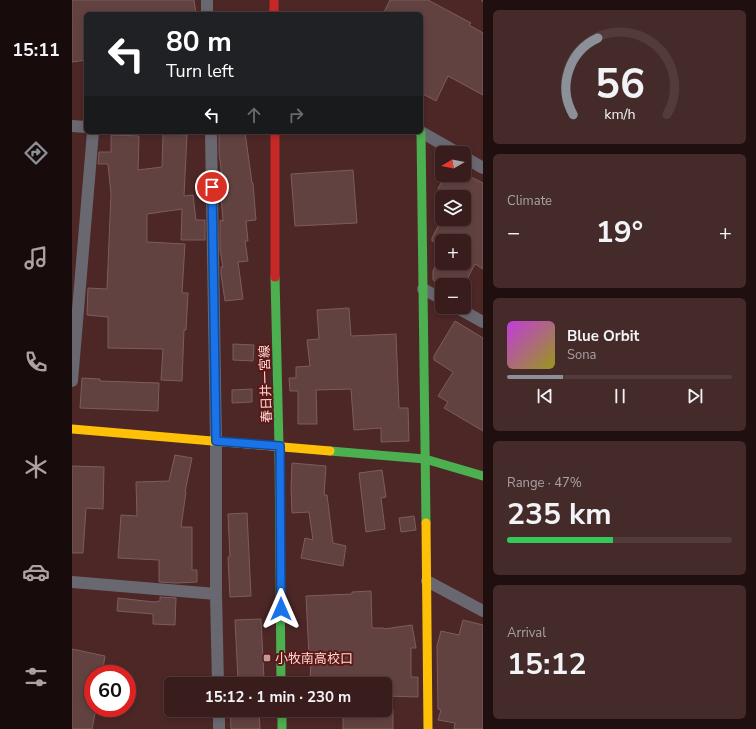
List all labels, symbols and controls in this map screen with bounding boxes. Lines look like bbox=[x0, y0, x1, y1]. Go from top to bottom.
text: 80 m bbox=[166, 23, 232, 61]
icon: left bbox=[100, 28, 152, 80]
text: 15:11 bbox=[12, 38, 60, 62]
text: 56 bbox=[595, 56, 644, 113]
text: Turn left bbox=[166, 59, 234, 83]
icon: left bbox=[201, 104, 223, 126]
icon: ahead bbox=[243, 104, 265, 126]
icon: right bbox=[285, 104, 307, 126]
text: km/h bbox=[604, 104, 635, 123]
icon: directions bbox=[22, 139, 50, 167]
north arrow bbox=[435, 146, 471, 182]
map controls bbox=[435, 146, 471, 314]
pin bbox=[195, 170, 229, 204]
icon: arrive bbox=[201, 176, 223, 198]
button: layers bbox=[435, 190, 471, 226]
text: Climate bbox=[507, 192, 552, 210]
text: 19° bbox=[596, 212, 643, 253]
text: − bbox=[507, 218, 520, 248]
text: + bbox=[719, 218, 732, 248]
button: + bbox=[435, 234, 471, 270]
icon: music bbox=[22, 244, 50, 272]
button: − bbox=[435, 278, 471, 314]
text: Blue Orbit bbox=[567, 326, 639, 346]
street label: 春日井一宮線 bbox=[256, 345, 276, 423]
text: Sona bbox=[567, 346, 597, 364]
icon: phone bbox=[22, 348, 50, 376]
icon: previous bbox=[534, 385, 556, 407]
icon: pause bbox=[609, 385, 631, 407]
icon: next bbox=[684, 385, 706, 407]
icon: climate bbox=[22, 453, 50, 481]
text: Range · 47% bbox=[507, 474, 582, 492]
text: 235 km bbox=[507, 494, 612, 535]
icon: car bbox=[22, 558, 50, 586]
position arrow bbox=[260, 588, 302, 630]
text: Arrival bbox=[507, 624, 546, 642]
text: 15:12 bbox=[507, 644, 586, 685]
place label: 小牧南高校口 bbox=[275, 650, 353, 668]
marker: 小牧南高校口 bbox=[262, 653, 272, 663]
icon: filters bbox=[22, 663, 50, 691]
speed limit sign: 60 bbox=[84, 665, 136, 717]
text: 15:12 · 1 min · 230 m bbox=[205, 687, 351, 707]

